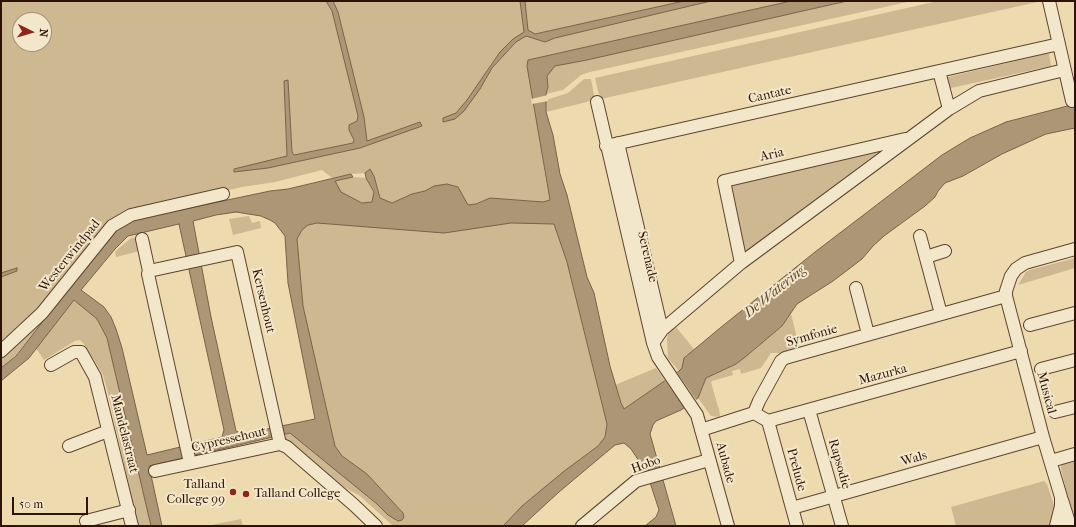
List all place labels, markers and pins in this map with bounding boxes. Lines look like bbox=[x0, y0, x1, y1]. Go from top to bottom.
place label: Talland College 99 bbox=[166, 477, 225, 508]
place label: Talland College bbox=[254, 486, 340, 502]
marker: Talland College 99 bbox=[228, 487, 238, 497]
marker: Talland College bbox=[241, 489, 251, 499]

